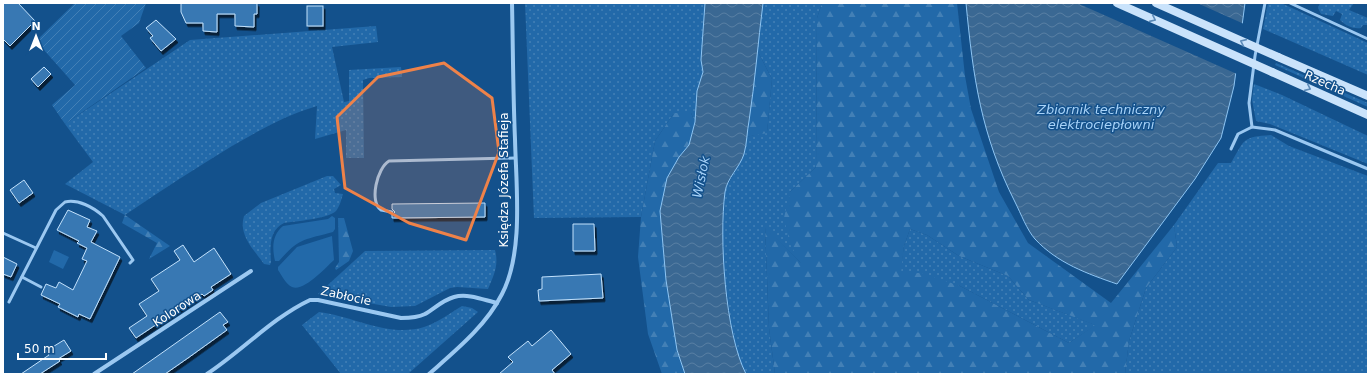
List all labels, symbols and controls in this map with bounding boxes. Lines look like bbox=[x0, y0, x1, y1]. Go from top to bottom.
one-way arrow bbox=[1148, 14, 1156, 22]
north arrow bbox=[16, 16, 56, 56]
text: N bbox=[31, 20, 41, 33]
one-way arrow bbox=[1239, 39, 1247, 47]
street label: Rzecha bbox=[1302, 68, 1348, 98]
one-way arrow bbox=[1303, 83, 1311, 91]
water label: Zbiornik techniczny elektrociepłowni bbox=[1036, 102, 1165, 132]
street label: Księdza Józefa Stafieja bbox=[497, 112, 511, 248]
water label: Wisłok bbox=[689, 154, 713, 199]
street label: Zabłocie bbox=[319, 284, 373, 308]
street label: Kolorowa bbox=[150, 288, 204, 330]
scale bar bbox=[18, 335, 106, 361]
text: 50 m bbox=[24, 342, 55, 356]

